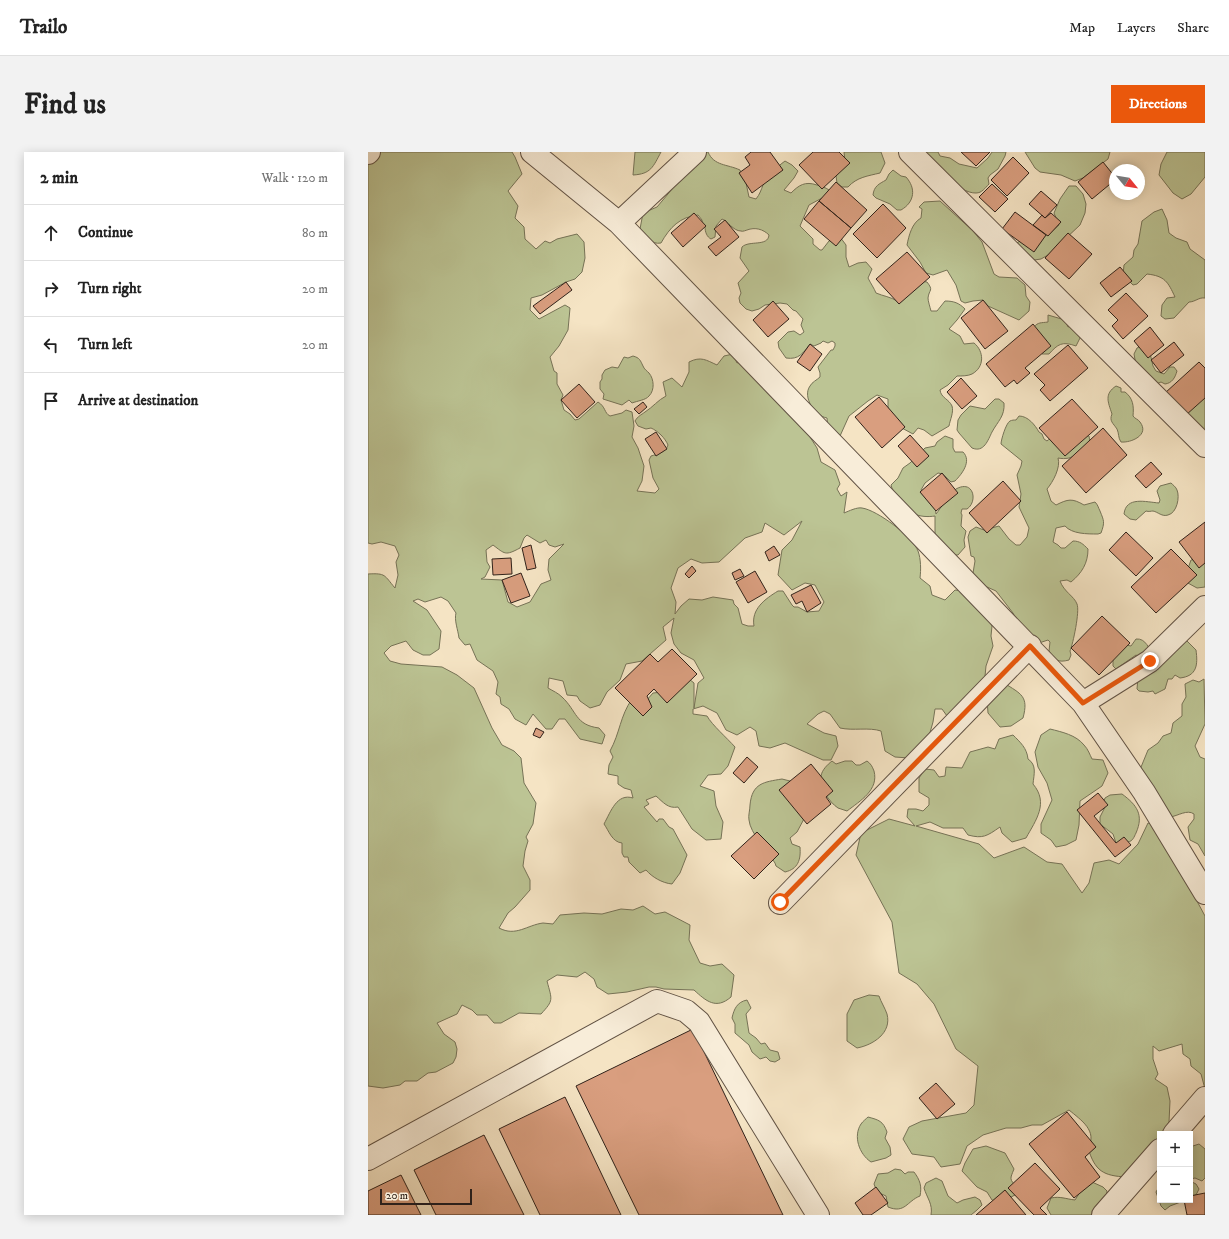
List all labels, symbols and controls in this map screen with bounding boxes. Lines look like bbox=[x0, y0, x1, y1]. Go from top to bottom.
text: Trailo bbox=[20, 16, 67, 39]
text: Map bbox=[1069, 19, 1095, 37]
text: Layers bbox=[1117, 19, 1155, 37]
text: Share bbox=[1177, 19, 1209, 37]
button: Directions bbox=[1111, 85, 1205, 123]
text: Find us bbox=[24, 87, 106, 122]
north arrow bbox=[1109, 164, 1145, 200]
text: 2 min bbox=[40, 167, 78, 189]
text: Walk · 120 m bbox=[262, 170, 328, 186]
icon: ahead bbox=[40, 222, 62, 244]
text: Continue bbox=[78, 223, 133, 242]
text: 80 m bbox=[302, 225, 328, 241]
icon: right bbox=[40, 278, 62, 300]
text: Turn right bbox=[78, 279, 141, 298]
text: 20 m bbox=[302, 281, 328, 297]
icon: left bbox=[40, 334, 62, 356]
text: Turn left bbox=[78, 335, 132, 354]
text: 20 m bbox=[302, 337, 328, 353]
icon: arrive bbox=[40, 390, 62, 412]
text: Arrive at destination bbox=[78, 391, 198, 410]
route end bbox=[1141, 652, 1159, 670]
route start bbox=[771, 893, 789, 911]
map controls bbox=[1157, 1131, 1193, 1203]
button: + bbox=[1157, 1131, 1193, 1167]
button: − bbox=[1157, 1167, 1193, 1203]
scale bar bbox=[380, 1187, 472, 1206]
text: 20 m bbox=[386, 1189, 408, 1203]

